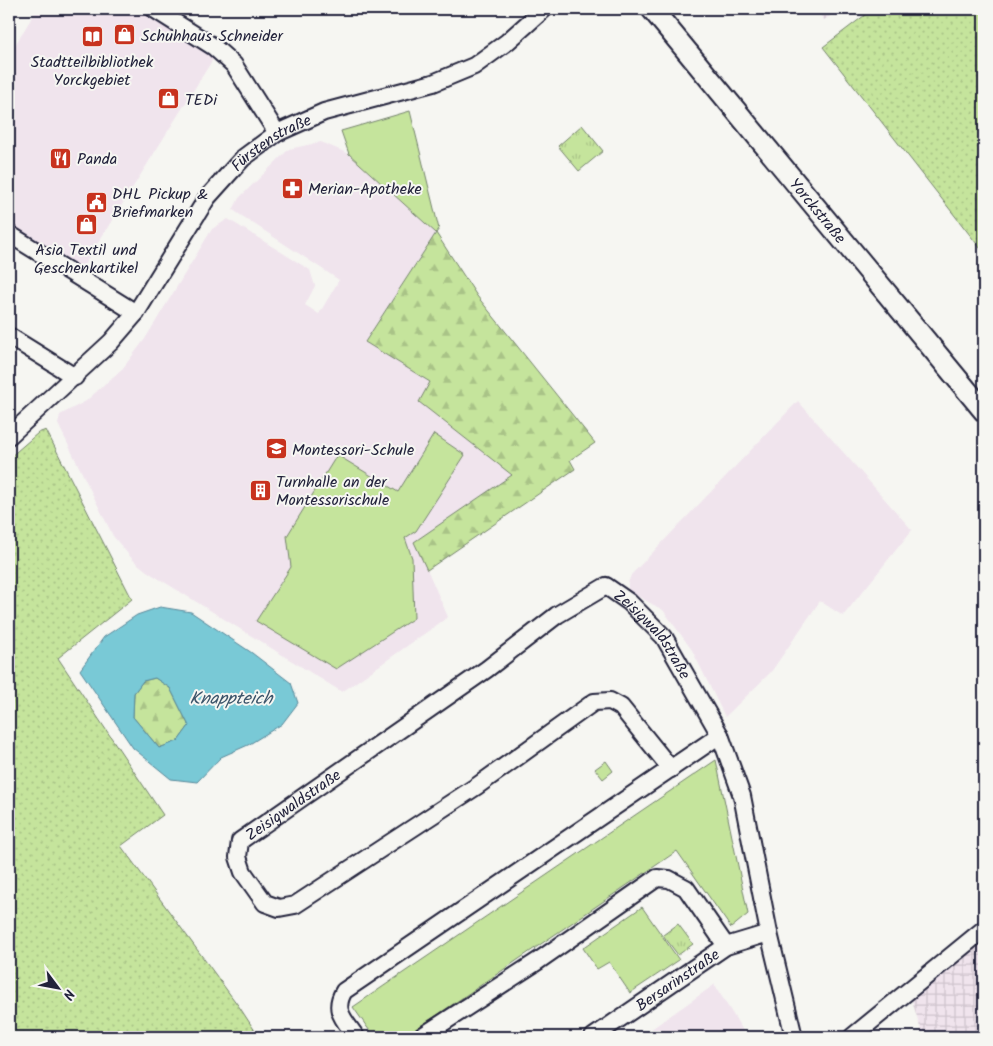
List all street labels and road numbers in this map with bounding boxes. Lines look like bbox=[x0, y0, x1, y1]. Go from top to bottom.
street label: Fürstenstraße bbox=[225, 108, 316, 178]
street label: Yorckstraße bbox=[782, 173, 852, 250]
street label: Zeisigwaldstraße bbox=[608, 584, 697, 684]
street label: Zeisigwaldstraße bbox=[241, 763, 347, 848]
street label: Bersarinstraße bbox=[631, 943, 725, 1018]

